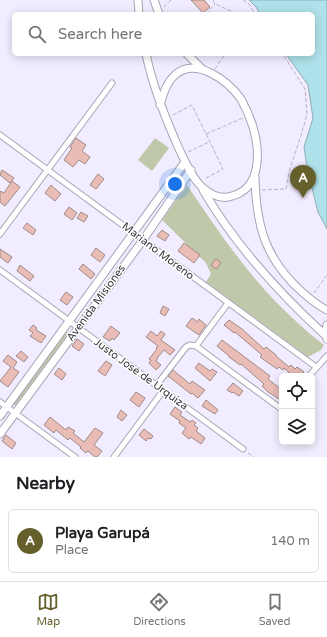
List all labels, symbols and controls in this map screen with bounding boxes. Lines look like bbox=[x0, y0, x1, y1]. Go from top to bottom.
search box bbox=[12, 12, 315, 56]
icon: search bbox=[26, 23, 48, 45]
text: Search here bbox=[58, 25, 142, 43]
pin: A bbox=[290, 165, 316, 198]
your location bbox=[165, 174, 185, 194]
street label: Mariano Moreno bbox=[119, 220, 197, 283]
street label: Avenida Misiones bbox=[64, 262, 128, 344]
street label: Justo José de Urquiza bbox=[91, 335, 191, 413]
map controls bbox=[279, 373, 315, 445]
button: locate bbox=[279, 373, 315, 409]
button: layers bbox=[279, 409, 315, 445]
text: Nearby bbox=[16, 473, 75, 494]
text: Playa Garupá bbox=[55, 524, 150, 542]
text: A bbox=[25, 533, 35, 549]
text: 140 m bbox=[270, 533, 310, 549]
text: Place bbox=[55, 542, 88, 558]
tab: Map bbox=[36, 591, 60, 628]
tab: Directions bbox=[133, 591, 186, 628]
tab: Saved bbox=[259, 591, 291, 628]

